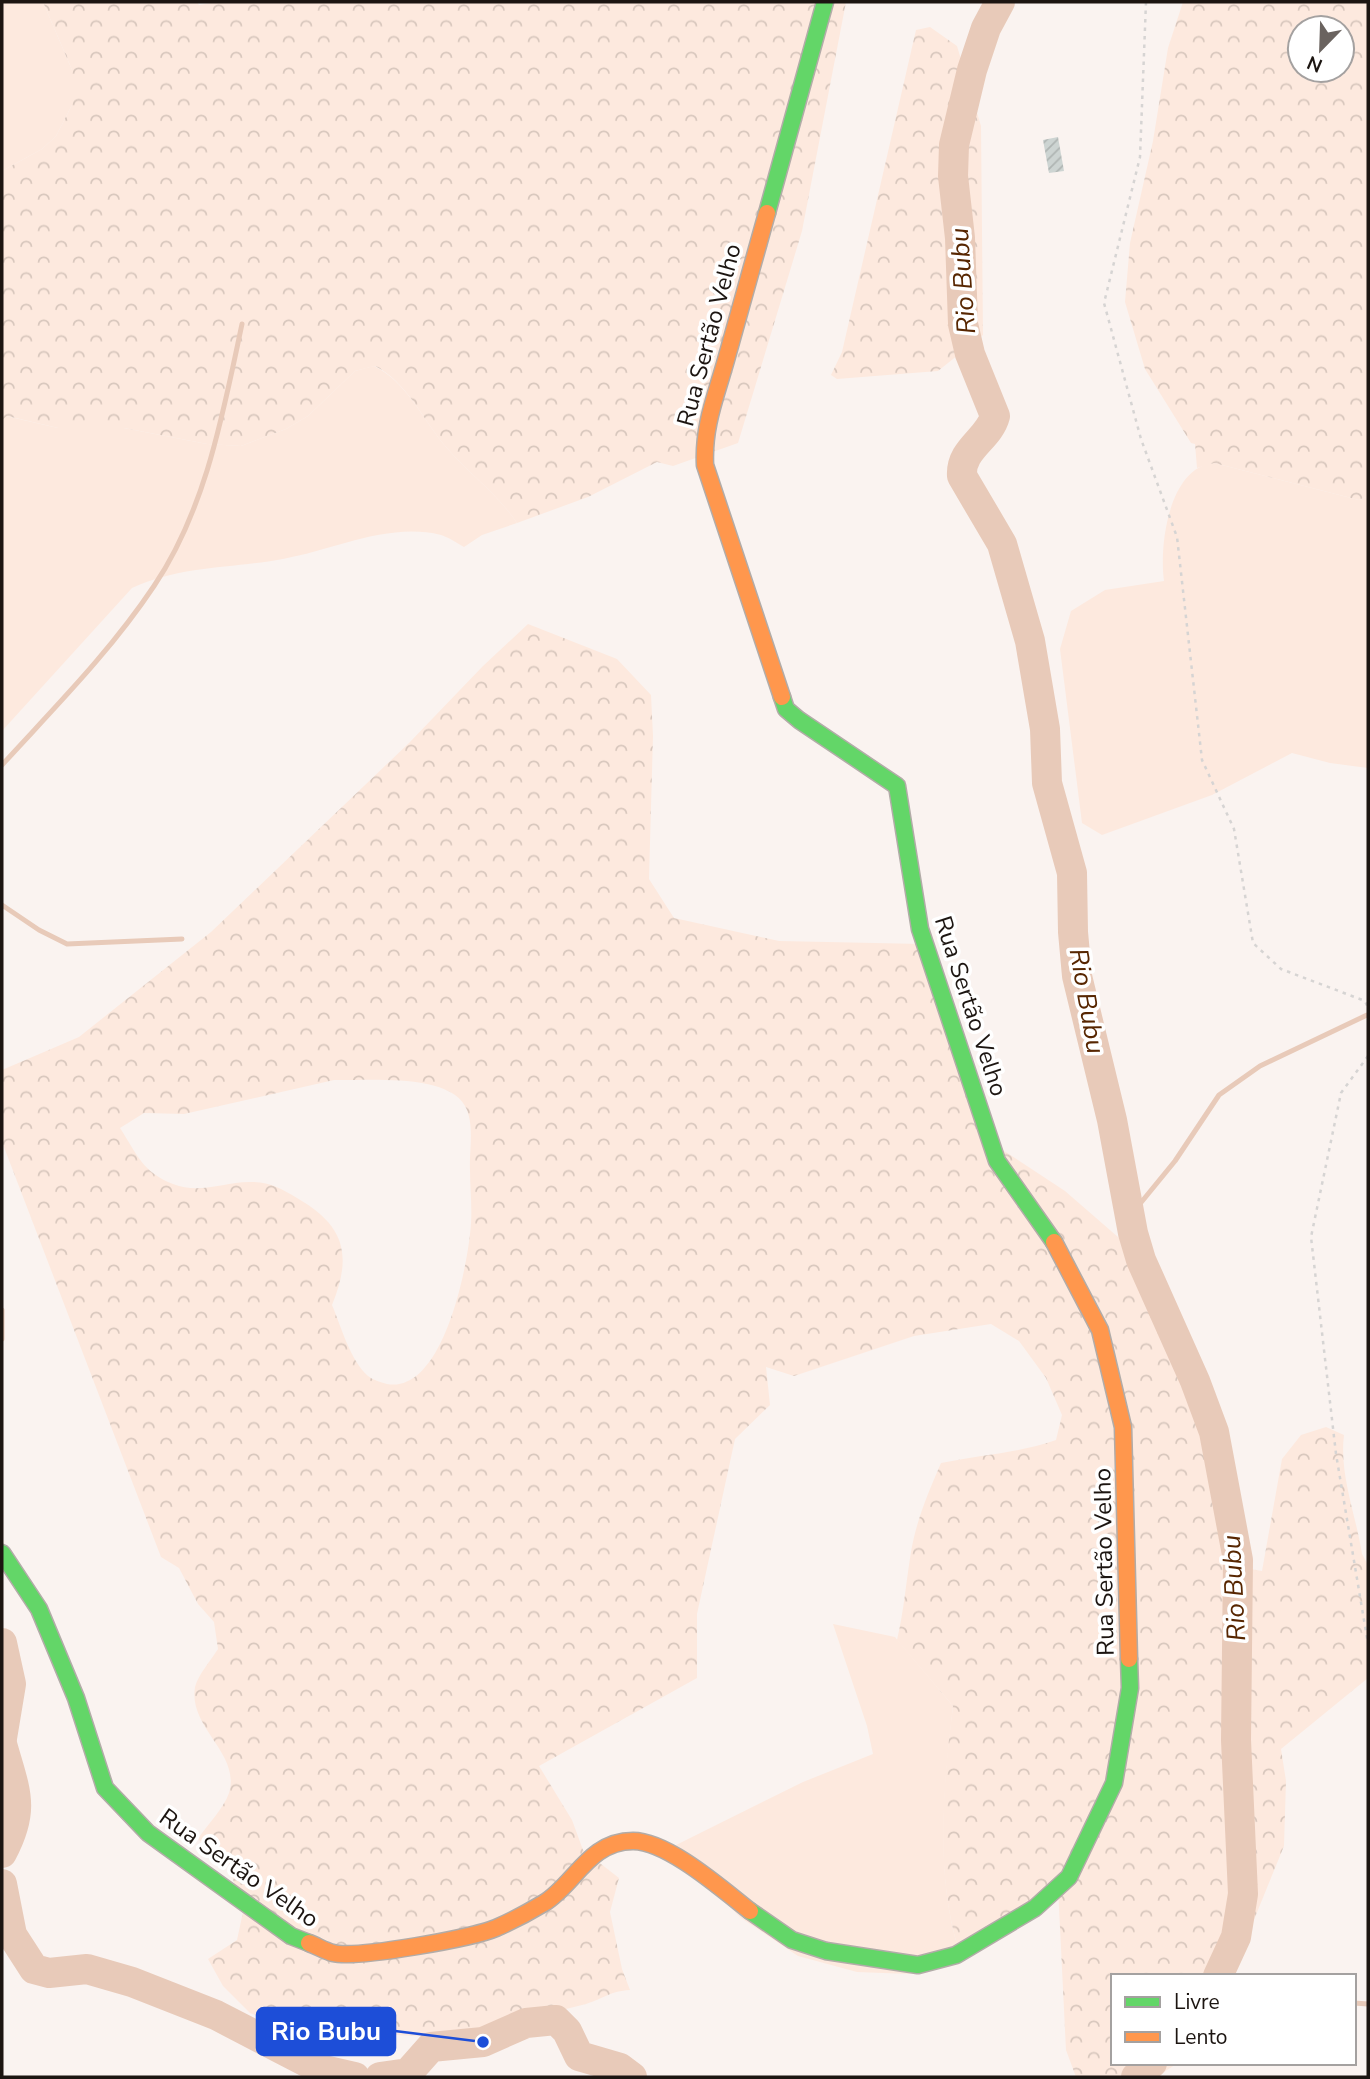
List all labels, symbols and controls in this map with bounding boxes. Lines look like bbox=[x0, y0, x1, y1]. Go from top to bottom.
north arrow bbox=[1286, 14, 1356, 84]
text: N bbox=[1303, 49, 1326, 78]
water label: Rio Bubu bbox=[942, 227, 984, 335]
street label: Rua Sertão Velho bbox=[669, 240, 749, 430]
street label: Rua Sertão Velho bbox=[927, 912, 1015, 1100]
water label: Rio Bubu bbox=[1061, 946, 1113, 1056]
street label: Rua Sertão Velho bbox=[1086, 1468, 1122, 1656]
water label: Rio Bubu bbox=[1214, 1534, 1254, 1642]
street label: Rua Sertão Velho bbox=[153, 1801, 325, 1935]
legend bbox=[1111, 1974, 1356, 2065]
text: Livre bbox=[1174, 1988, 1220, 2016]
callout: Rio Bubu bbox=[257, 2008, 395, 2055]
text: Rio Bubu bbox=[271, 2014, 381, 2049]
text: Lento bbox=[1174, 2023, 1227, 2051]

